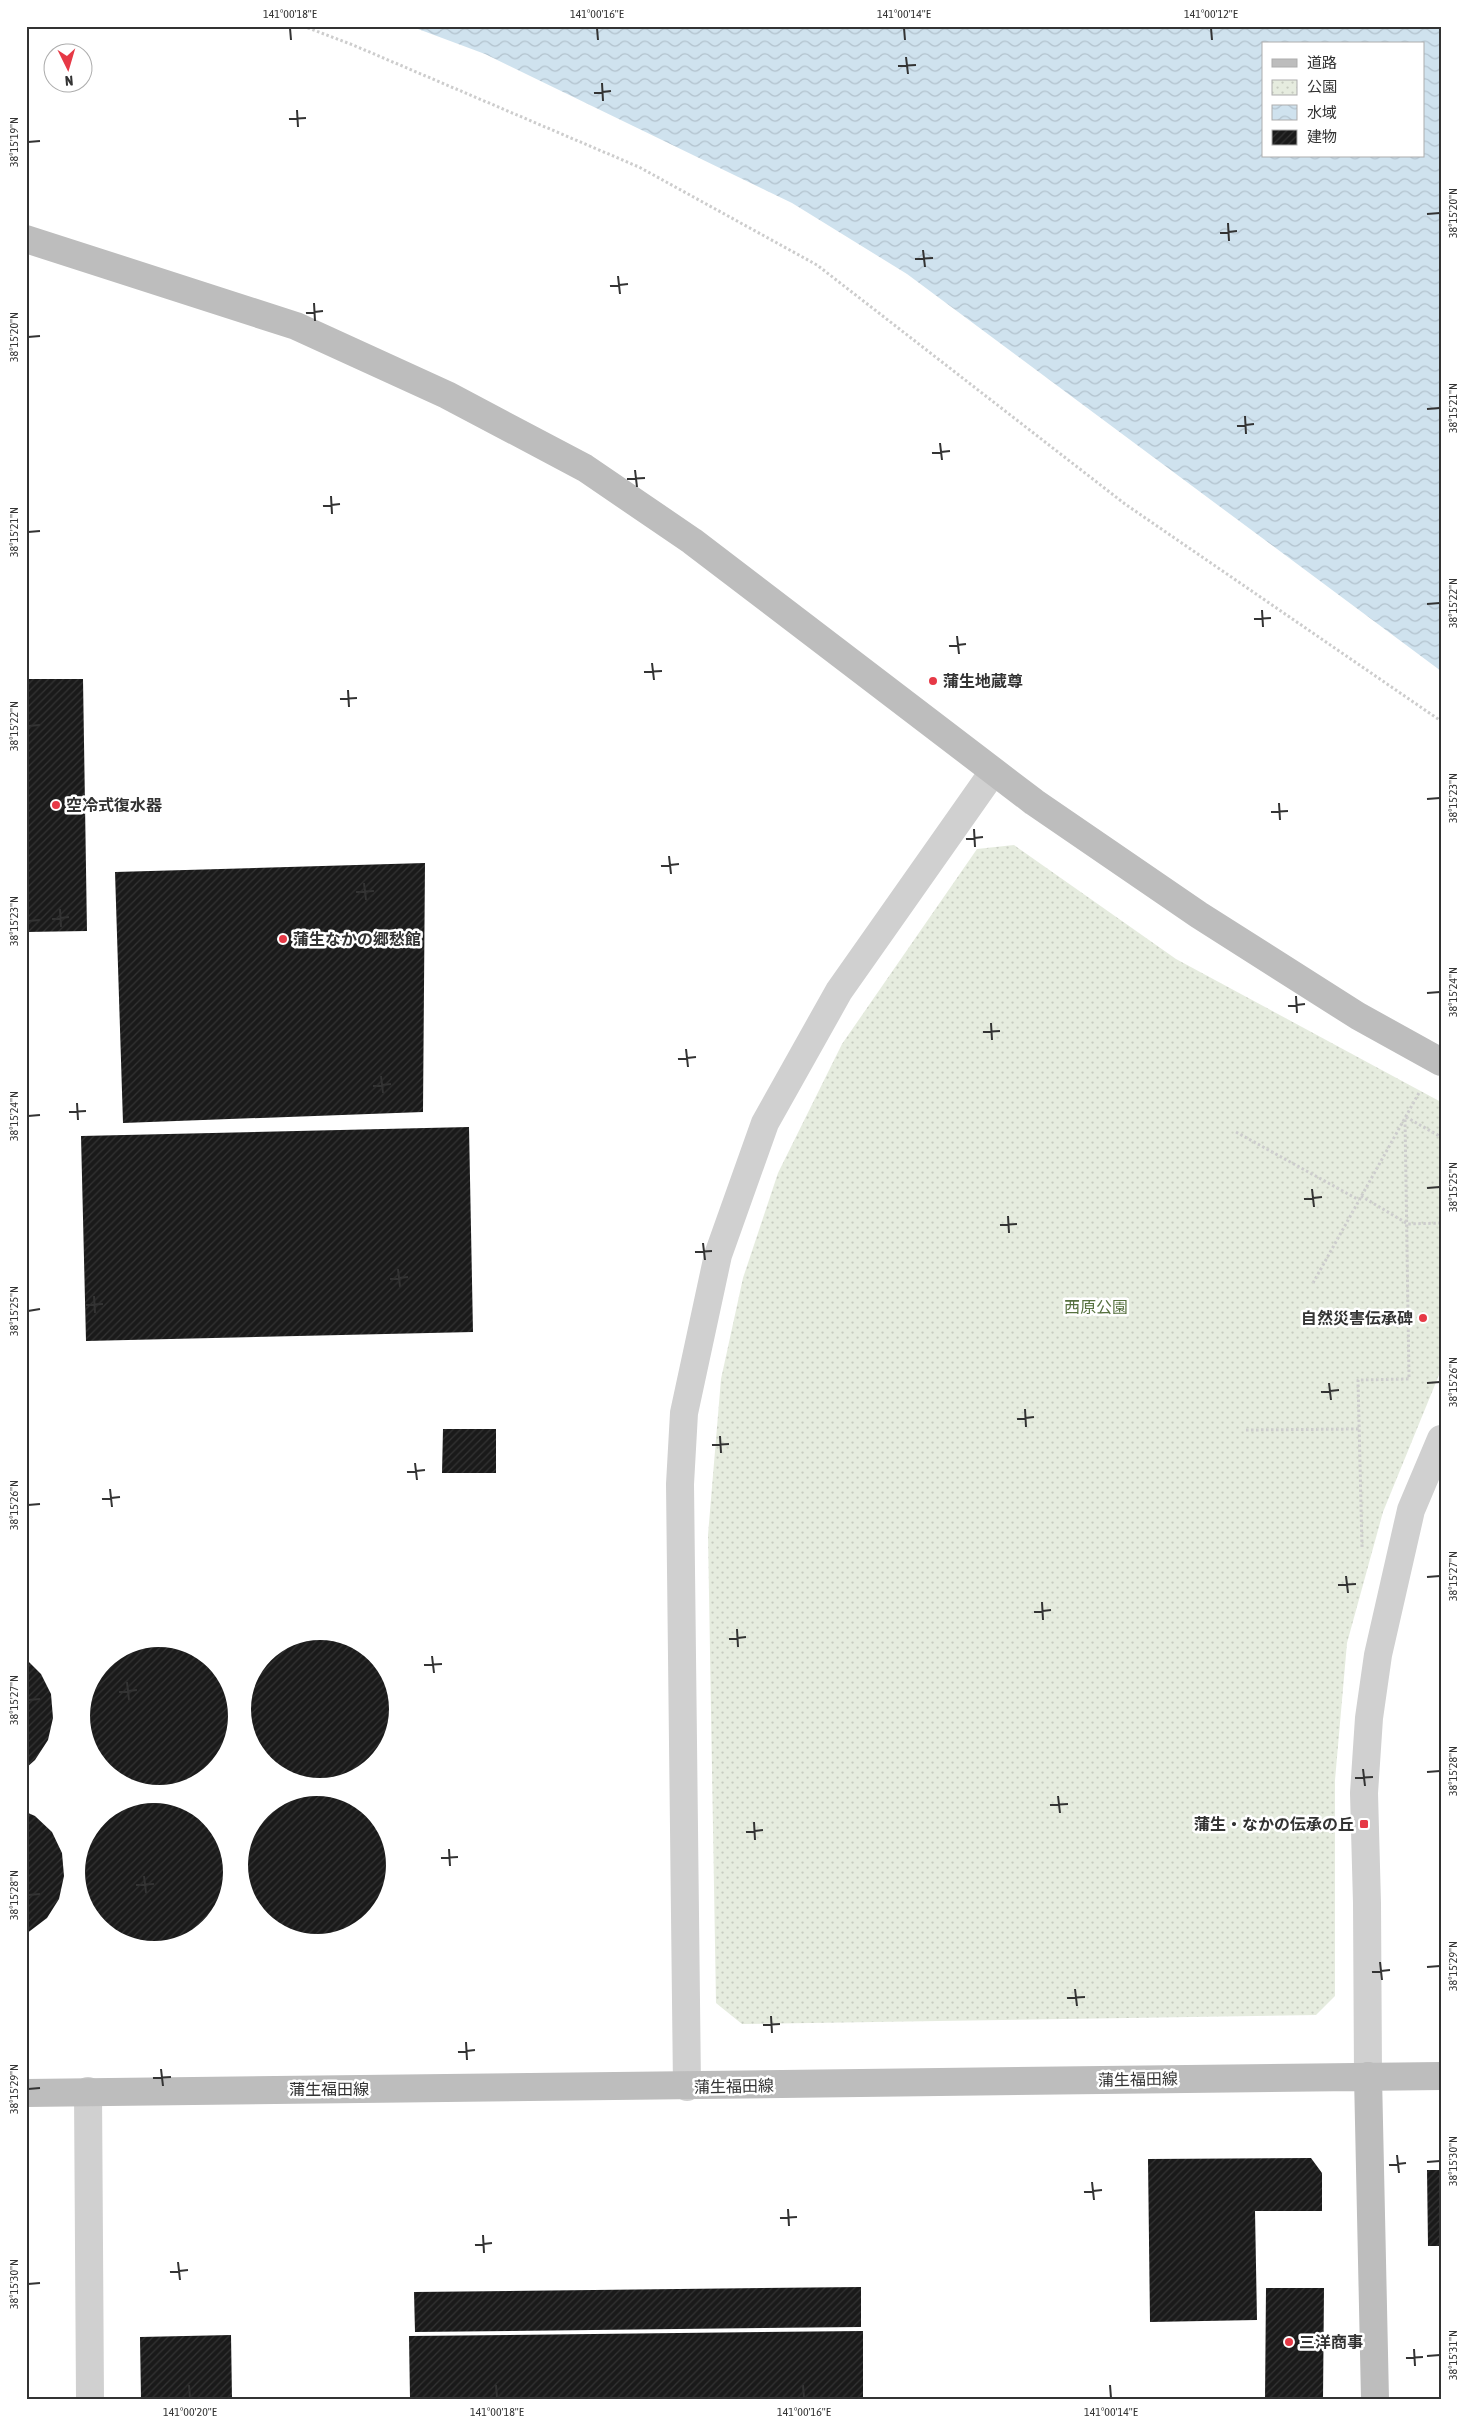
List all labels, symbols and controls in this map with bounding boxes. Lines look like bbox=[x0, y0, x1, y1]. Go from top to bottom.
text: 141°00'18"E bbox=[263, 7, 317, 21]
text: 141°00'16"E bbox=[570, 7, 624, 21]
text: 141°00'14"E bbox=[877, 7, 931, 21]
text: 141°00'12"E bbox=[1184, 7, 1238, 21]
north arrow bbox=[42, 42, 92, 92]
legend bbox=[1262, 42, 1424, 158]
text: 道路 bbox=[1307, 54, 1337, 71]
text: N bbox=[64, 73, 74, 89]
text: 公園 bbox=[1307, 78, 1337, 95]
text: 水域 bbox=[1307, 104, 1337, 121]
text: 38°15'19"N bbox=[7, 117, 21, 167]
text: 建物 bbox=[1307, 128, 1337, 145]
text: 38°15'20"N bbox=[1446, 188, 1460, 238]
text: 38°15'20"N bbox=[7, 312, 21, 362]
text: 38°15'21"N bbox=[1446, 383, 1460, 433]
text: 38°15'21"N bbox=[7, 507, 21, 557]
text: 38°15'22"N bbox=[1446, 578, 1460, 628]
place label: 蒲生地蔵尊 bbox=[943, 672, 1023, 690]
marker: 蒲生地蔵尊 bbox=[927, 675, 939, 687]
text: 38°15'22"N bbox=[7, 701, 21, 751]
text: 38°15'23"N bbox=[1446, 773, 1460, 823]
place label: 空冷式復水器 bbox=[66, 796, 163, 814]
marker: 空冷式復水器 bbox=[50, 799, 62, 811]
text: 38°15'23"N bbox=[7, 896, 21, 946]
place label: 蒲生なかの郷愁館 bbox=[293, 930, 421, 948]
marker: 蒲生なかの郷愁館 bbox=[277, 933, 289, 945]
text: 38°15'24"N bbox=[1446, 967, 1460, 1017]
text: 38°15'24"N bbox=[7, 1091, 21, 1141]
text: 38°15'25"N bbox=[1446, 1162, 1460, 1212]
text: 38°15'25"N bbox=[7, 1286, 21, 1336]
park label: 西原公園 bbox=[1064, 1298, 1128, 1316]
place label: 自然災害伝承碑 bbox=[1301, 1309, 1413, 1327]
marker: 自然災害伝承碑 bbox=[1417, 1312, 1429, 1324]
text: 38°15'26"N bbox=[1446, 1357, 1460, 1407]
text: 38°15'26"N bbox=[7, 1480, 21, 1530]
text: 38°15'27"N bbox=[1446, 1551, 1460, 1601]
text: 38°15'27"N bbox=[7, 1675, 21, 1725]
text: 38°15'28"N bbox=[1446, 1746, 1460, 1796]
place label: 蒲生・なかの伝承の丘 bbox=[1194, 1815, 1354, 1833]
marker: 蒲生・なかの伝承の丘 bbox=[1358, 1818, 1370, 1830]
text: 38°15'28"N bbox=[7, 1870, 21, 1920]
text: 38°15'29"N bbox=[1446, 1941, 1460, 1991]
text: 38°15'29"N bbox=[7, 2064, 21, 2114]
street label: 蒲生福田線 bbox=[1098, 2069, 1178, 2089]
street label: 蒲生福田線 bbox=[694, 2076, 774, 2096]
street label: 蒲生福田線 bbox=[289, 2080, 369, 2098]
text: 38°15'30"N bbox=[1446, 2136, 1460, 2186]
text: 38°15'30"N bbox=[7, 2259, 21, 2309]
text: 38°15'31"N bbox=[1446, 2330, 1460, 2380]
place label: 三洋商事 bbox=[1299, 2333, 1363, 2351]
marker: 三洋商事 bbox=[1283, 2336, 1295, 2348]
text: 141°00'20"E bbox=[163, 2405, 217, 2419]
text: 141°00'18"E bbox=[470, 2405, 524, 2419]
text: 141°00'16"E bbox=[777, 2405, 831, 2419]
text: 141°00'14"E bbox=[1084, 2405, 1138, 2419]

